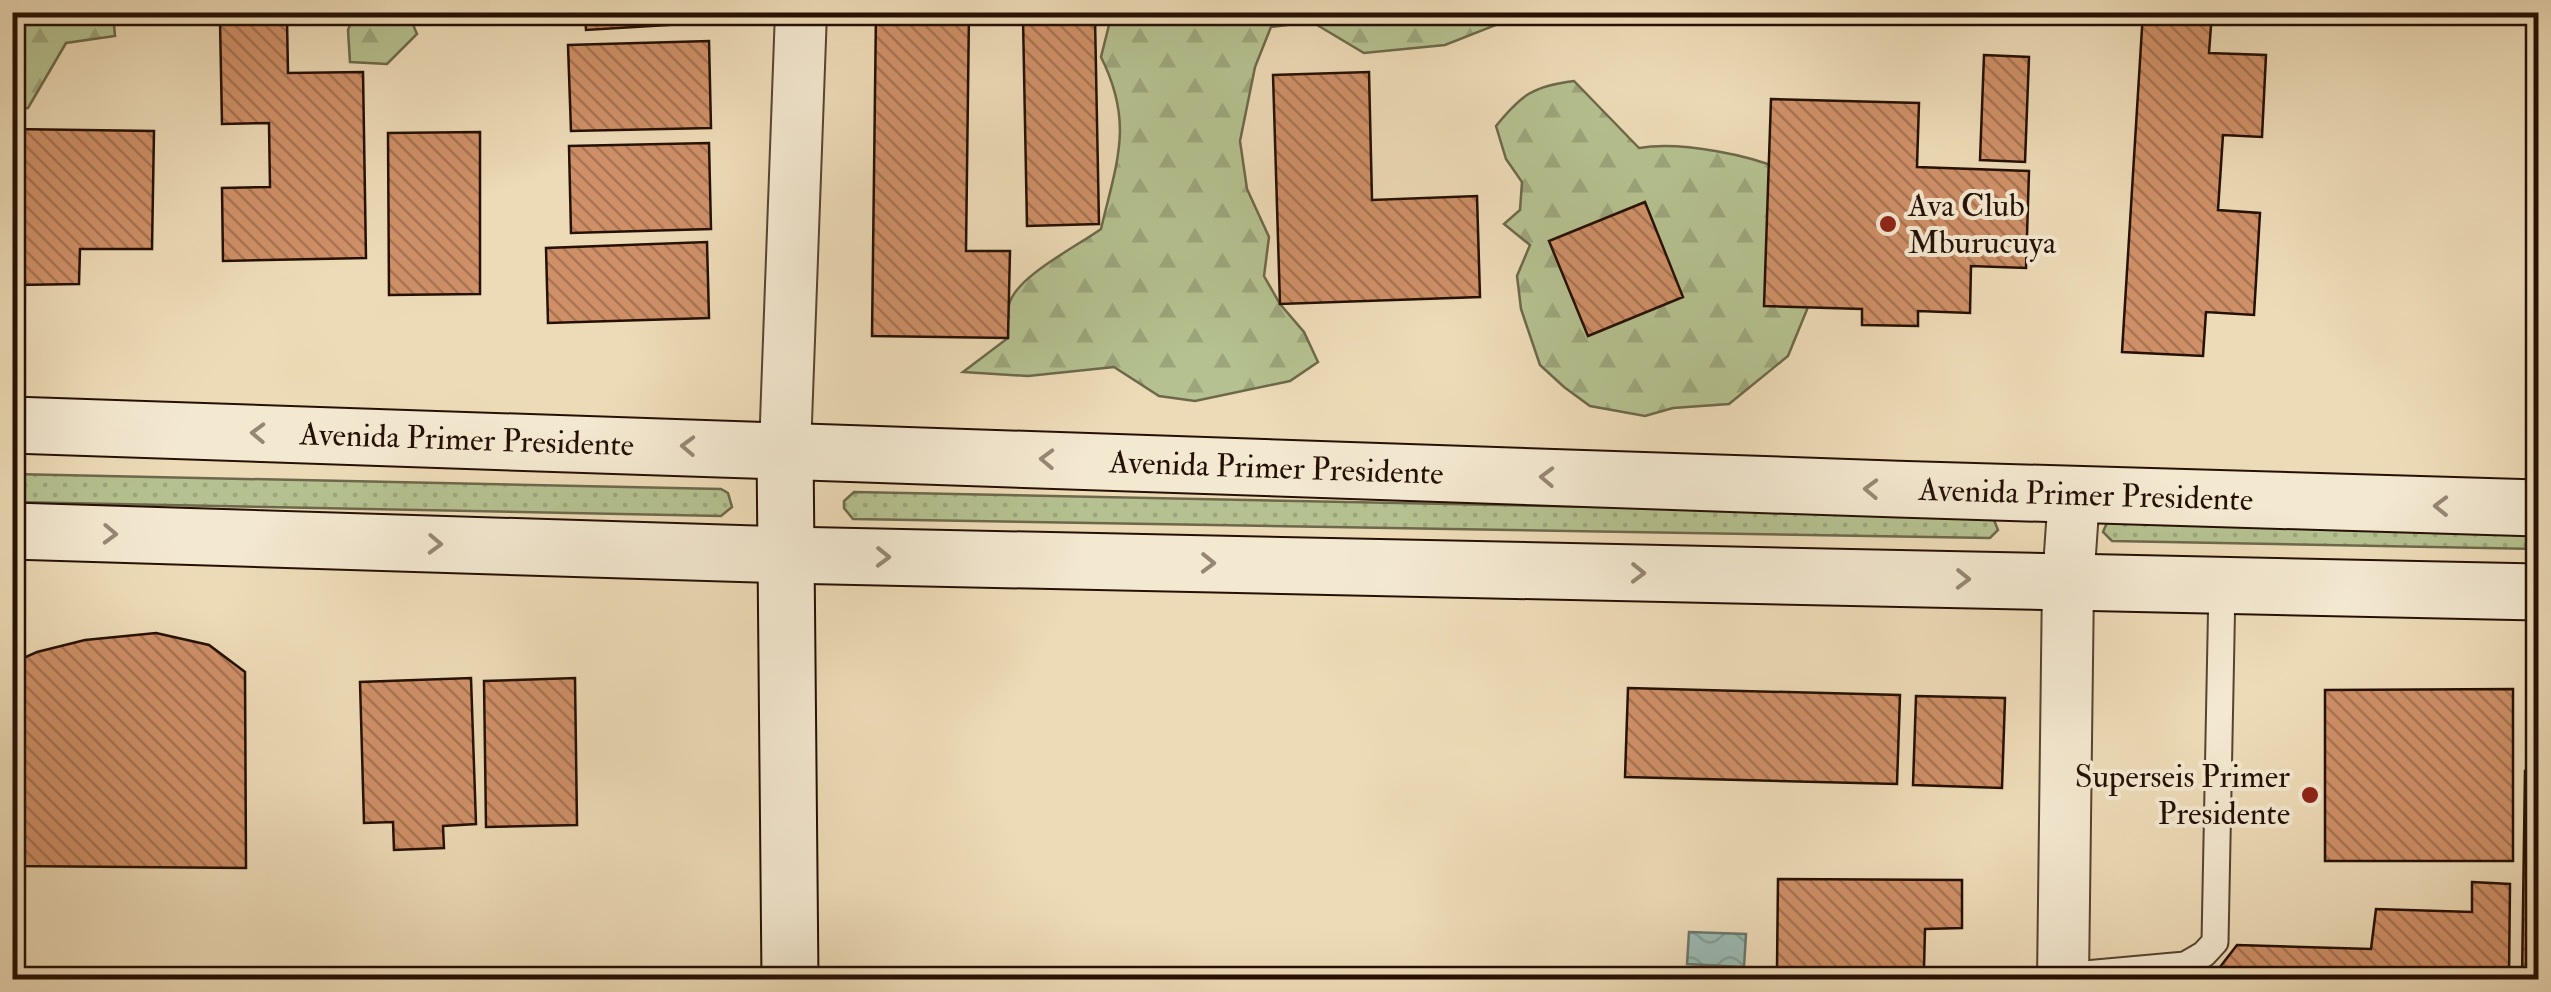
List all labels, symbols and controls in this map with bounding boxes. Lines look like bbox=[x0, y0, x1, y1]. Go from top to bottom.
place label: Ava Club Mburucuya bbox=[1907, 186, 2057, 263]
marker: Ava Club Mburucuya bbox=[1877, 213, 1899, 235]
street label: Avenida Primer Presidente bbox=[298, 414, 635, 465]
one-way arrow bbox=[249, 422, 265, 443]
one-way arrow bbox=[679, 436, 695, 457]
street label: Avenida Primer Presidente bbox=[1107, 442, 1444, 494]
one-way arrow bbox=[1038, 448, 1054, 469]
one-way arrow bbox=[1538, 466, 1554, 487]
street label: Avenida Primer Presidente bbox=[1917, 470, 2254, 520]
one-way arrow bbox=[1863, 478, 1879, 499]
one-way arrow bbox=[2433, 495, 2449, 516]
one-way arrow bbox=[102, 523, 118, 544]
one-way arrow bbox=[427, 533, 443, 554]
one-way arrow bbox=[876, 546, 892, 567]
one-way arrow bbox=[1201, 553, 1217, 574]
one-way arrow bbox=[1631, 562, 1647, 583]
one-way arrow bbox=[1956, 569, 1972, 590]
place label: Superseis Primer Presidente bbox=[2075, 757, 2290, 834]
marker: Superseis Primer Presidente bbox=[2299, 784, 2321, 806]

